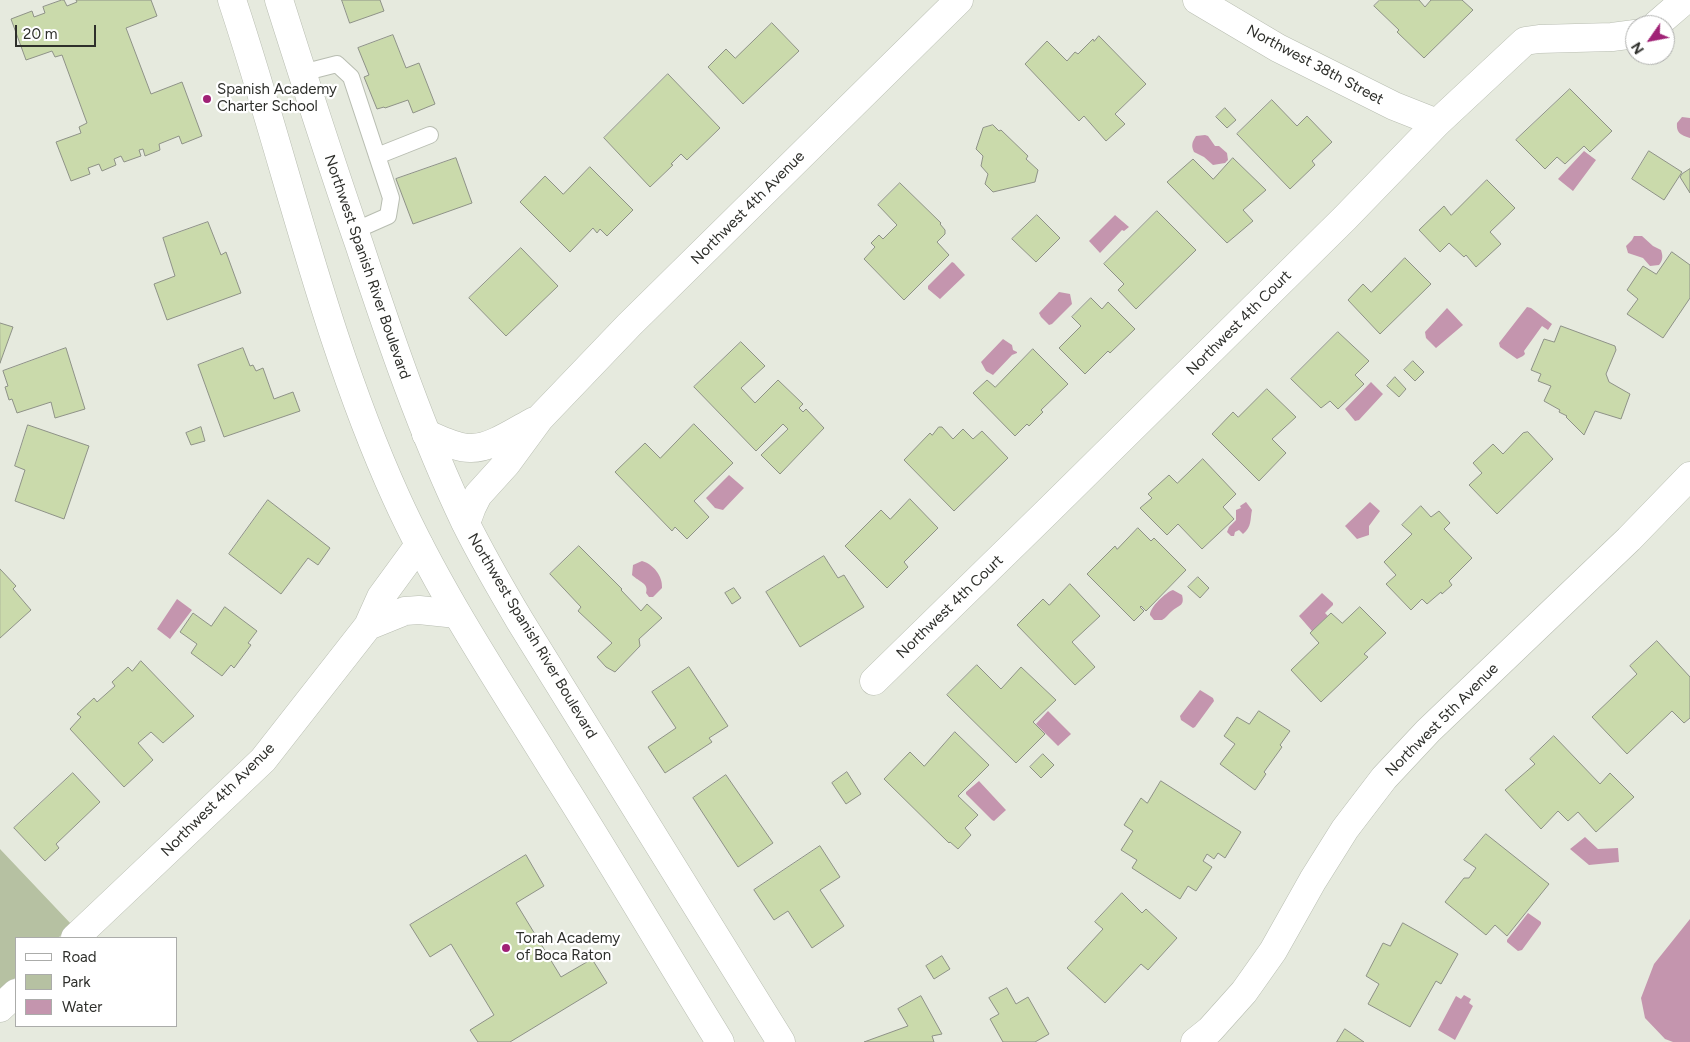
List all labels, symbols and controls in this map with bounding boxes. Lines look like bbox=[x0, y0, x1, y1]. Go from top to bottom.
scale bar bbox=[18, 15, 99, 47]
north arrow bbox=[1625, 15, 1675, 65]
street label: Northwest 38th Street bbox=[1243, 21, 1387, 109]
text: 20 m bbox=[23, 25, 57, 43]
text: N bbox=[1628, 39, 1648, 57]
place label: Spanish Academy Charter School bbox=[217, 81, 337, 116]
marker: Spanish Academy Charter School bbox=[201, 93, 213, 105]
street label: Northwest 4th Avenue bbox=[687, 147, 809, 269]
street label: Northwest Spanish River Boulevard bbox=[320, 152, 414, 382]
street label: Northwest 4th Court bbox=[1183, 267, 1295, 379]
street label: Northwest Spanish River Boulevard bbox=[463, 530, 601, 742]
street label: Northwest 4th Court bbox=[893, 552, 1007, 662]
street label: Northwest 5th Avenue bbox=[1382, 660, 1502, 780]
street label: Northwest 4th Avenue bbox=[157, 739, 279, 861]
place label: Torah Academy of Boca Raton bbox=[516, 930, 620, 965]
legend bbox=[15, 937, 178, 1027]
marker: Torah Academy of Boca Raton bbox=[500, 942, 512, 954]
text: Road bbox=[62, 948, 97, 966]
text: Park bbox=[62, 973, 91, 991]
text: Water bbox=[62, 998, 102, 1016]

